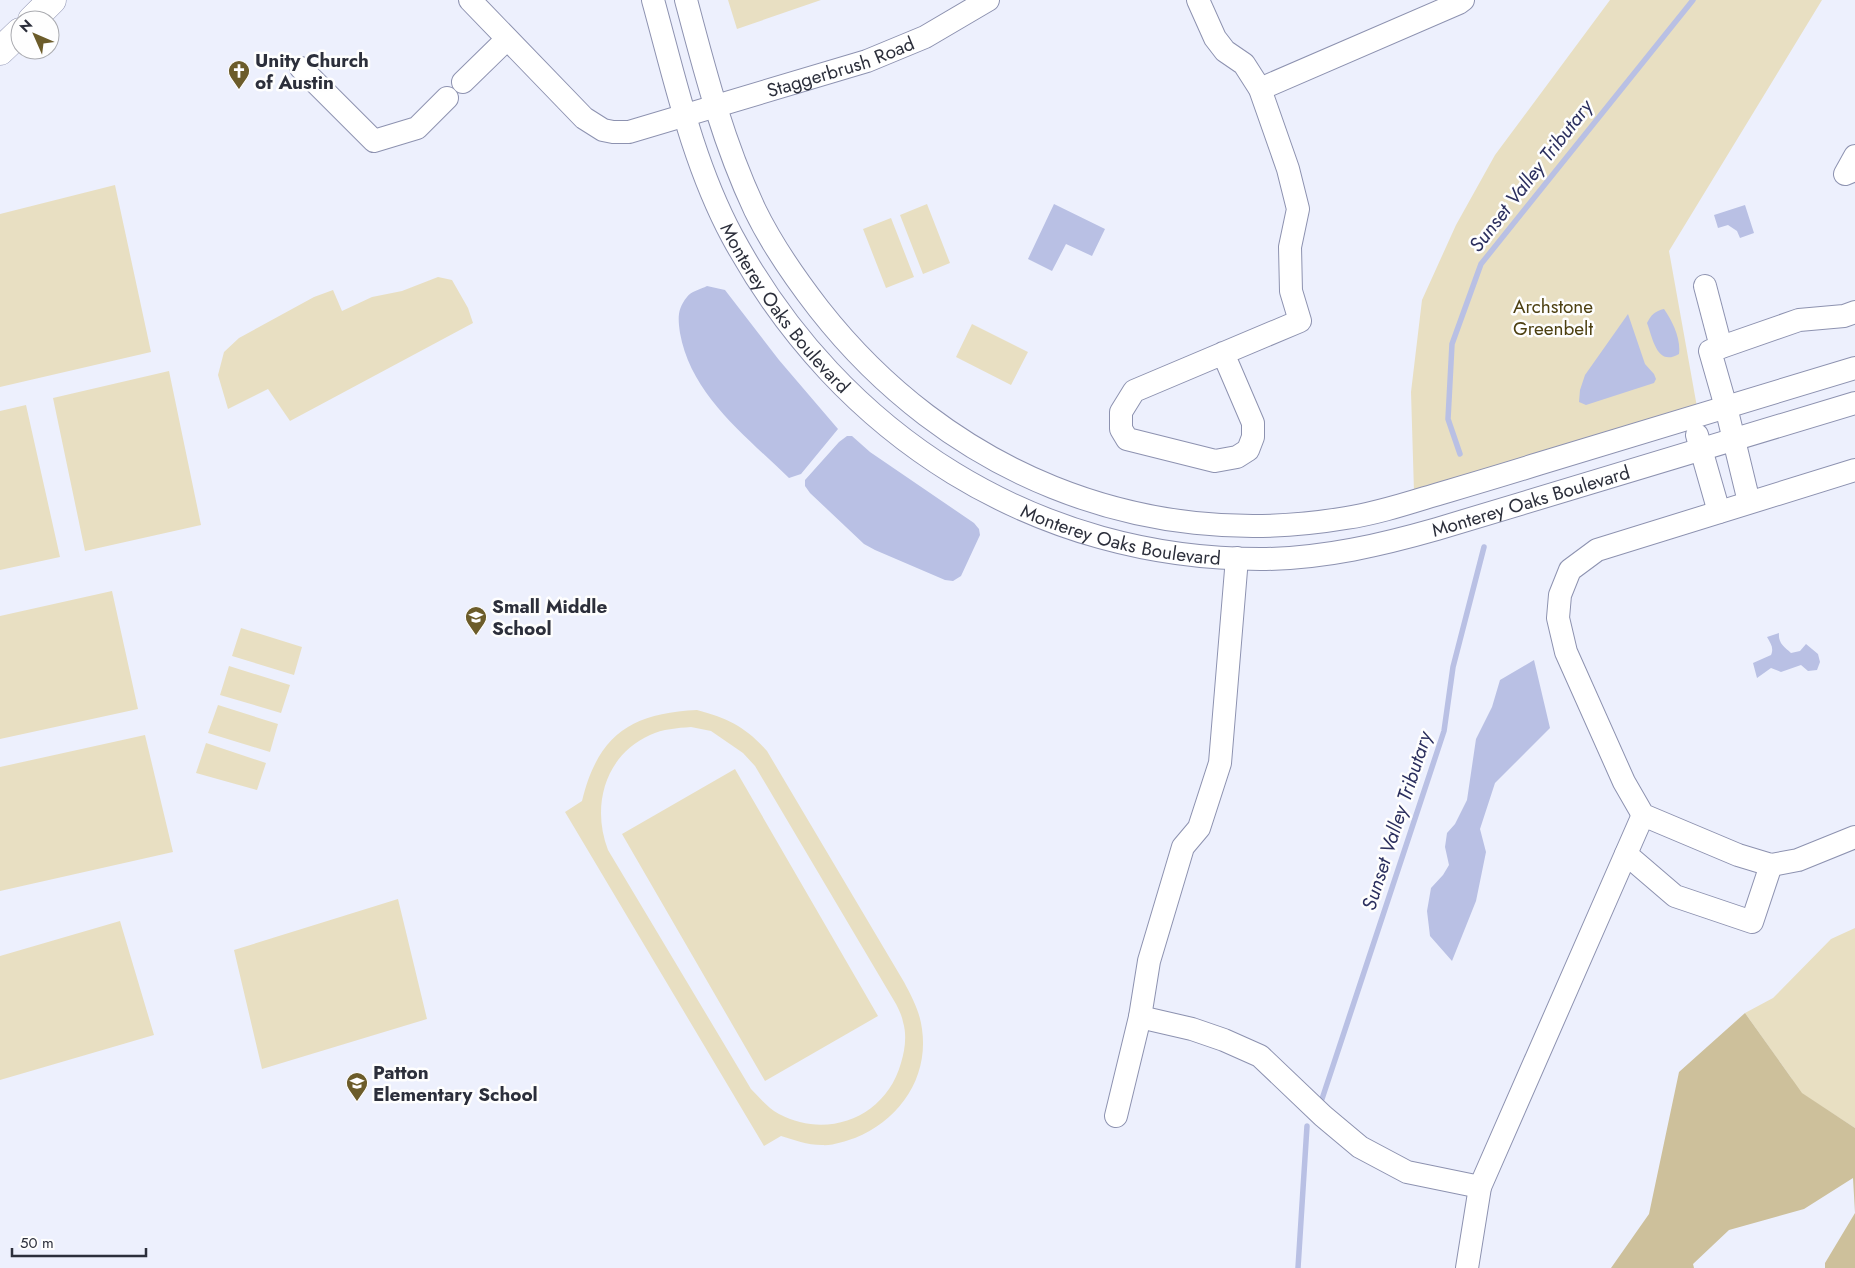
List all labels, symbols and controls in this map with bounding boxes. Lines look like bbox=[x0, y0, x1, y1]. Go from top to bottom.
north arrow bbox=[10, 10, 60, 60]
text: N bbox=[15, 15, 37, 37]
street label: Staggerbrush Road bbox=[763, 29, 918, 104]
place label: Unity Church of Austin bbox=[255, 47, 369, 96]
church icon: Unity Church of Austin bbox=[227, 59, 251, 90]
water label: Sunset Valley Tributary bbox=[1462, 92, 1601, 258]
street label: Monterey Oaks Boulevard bbox=[714, 218, 856, 399]
park label: Archstone Greenbelt bbox=[1513, 293, 1593, 342]
street label: Monterey Oaks Boulevard bbox=[1428, 458, 1633, 543]
street label: Monterey Oaks Boulevard bbox=[1017, 497, 1222, 571]
place label: Small Middle School bbox=[492, 593, 607, 642]
school or university icon: Small Middle School bbox=[464, 605, 488, 636]
water label: Sunset Valley Tributary bbox=[1354, 726, 1440, 914]
place label: Patton Elementary School bbox=[373, 1059, 538, 1108]
school or university icon: Patton Elementary School bbox=[345, 1071, 369, 1102]
scale bar bbox=[12, 1226, 146, 1258]
text: 50 m bbox=[20, 1232, 54, 1254]

